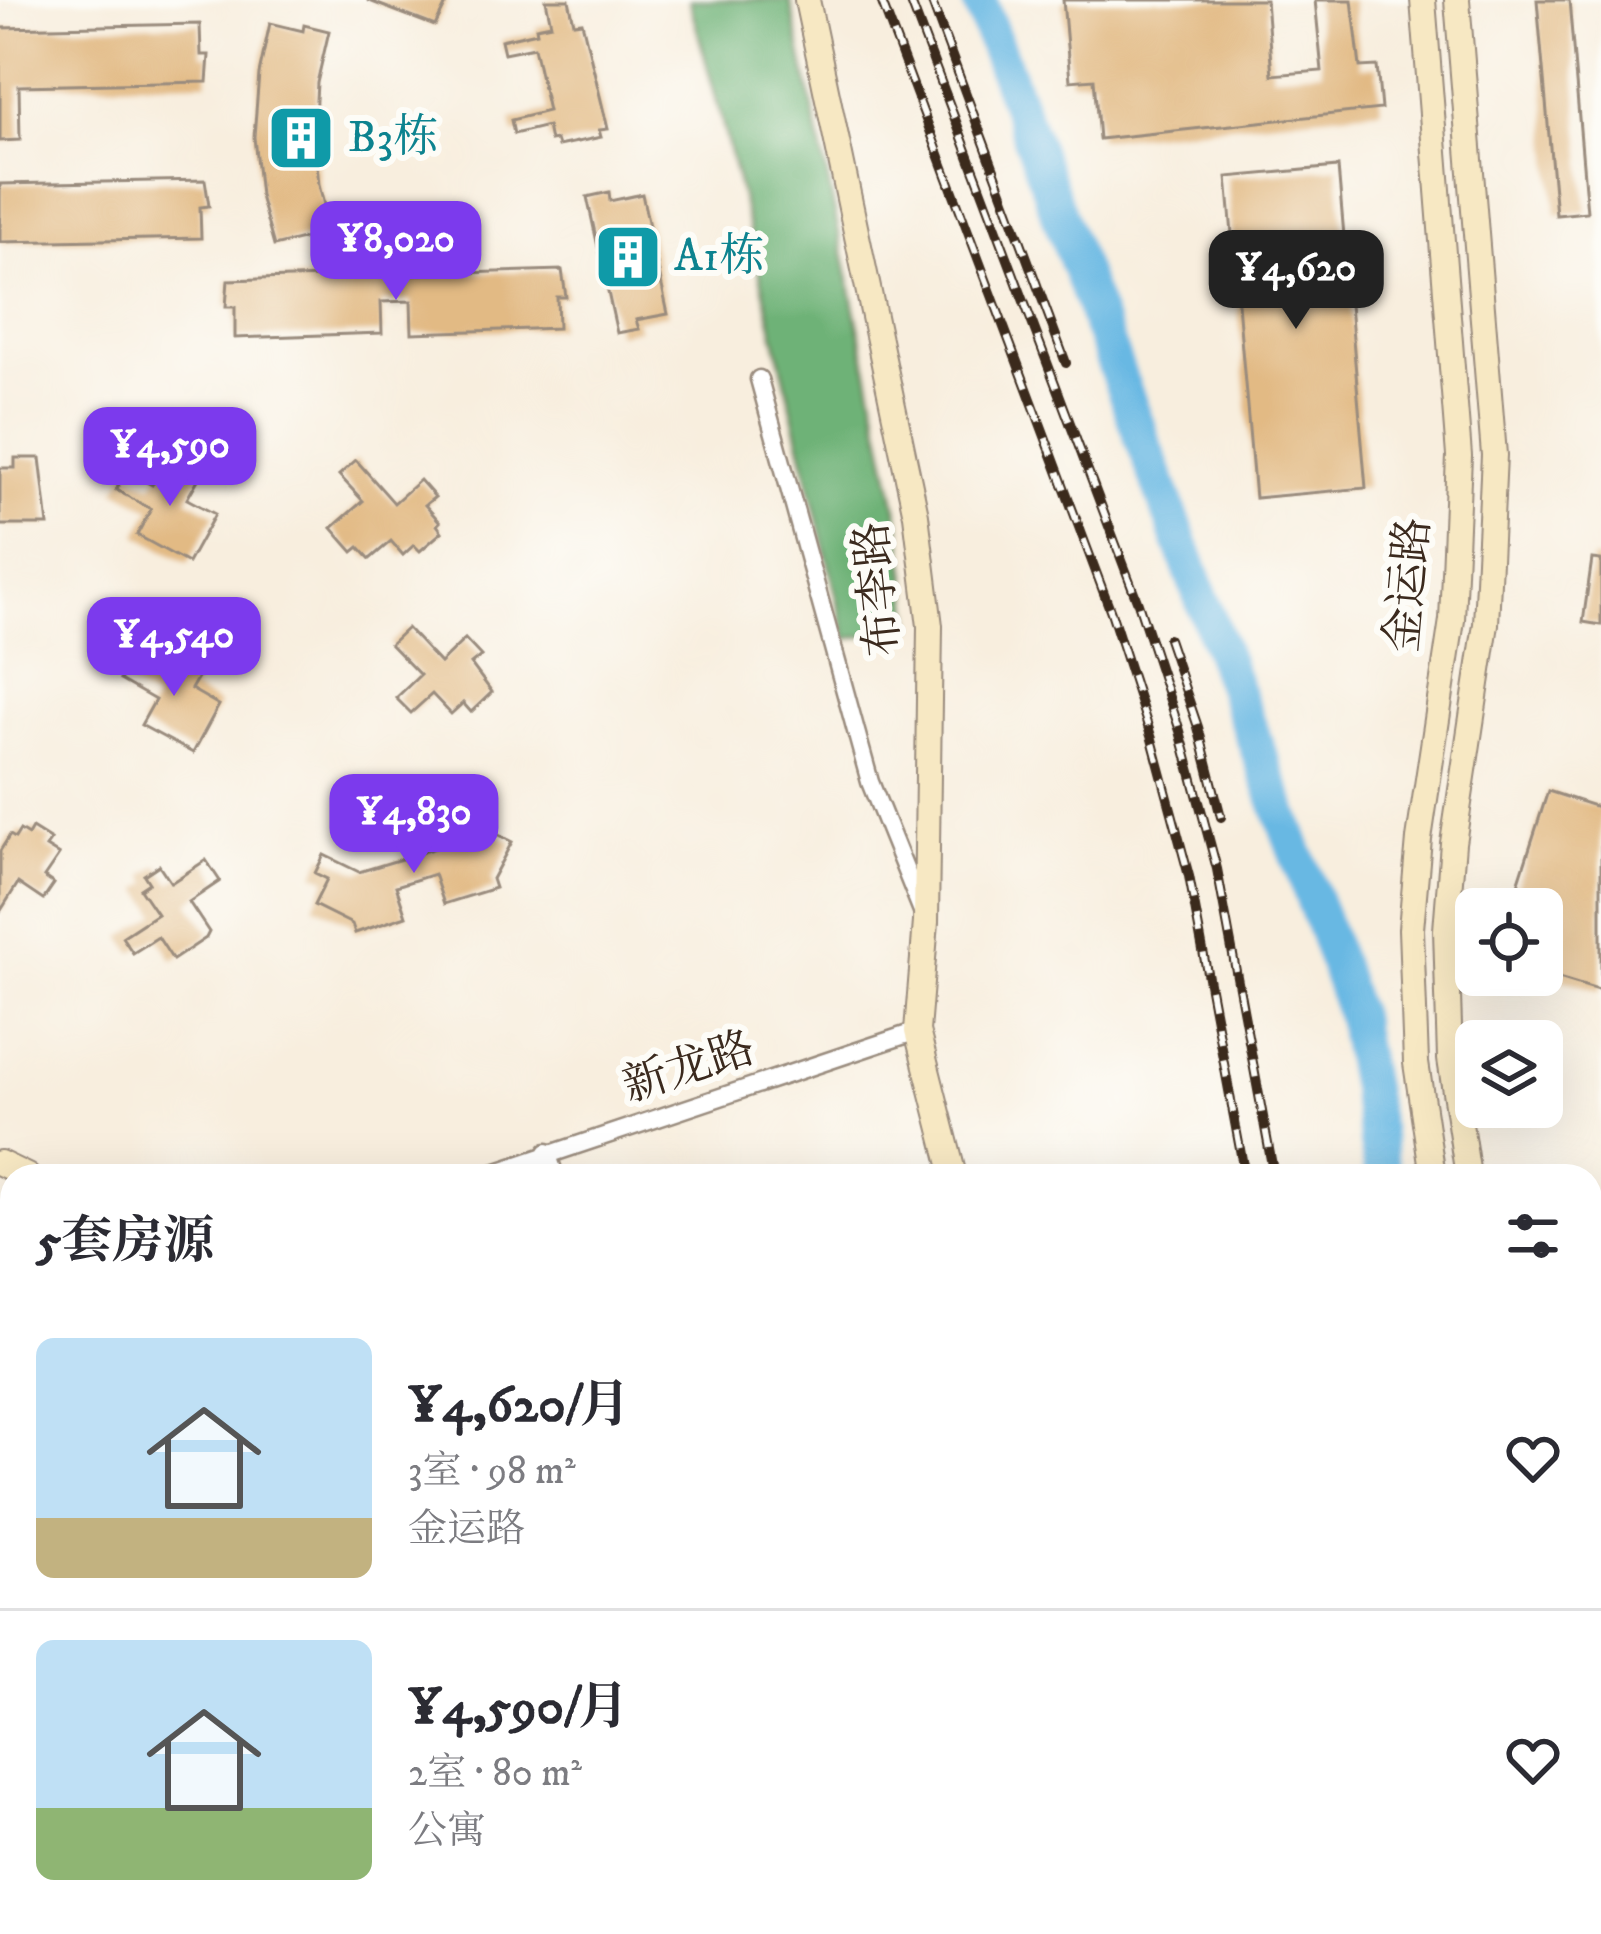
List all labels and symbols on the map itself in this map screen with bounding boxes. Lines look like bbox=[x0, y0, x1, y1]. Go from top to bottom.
building icon: B3栋 bbox=[266, 103, 336, 173]
place label: B3栋 bbox=[348, 110, 438, 166]
pin: ¥8,020 bbox=[298, 201, 494, 303]
building icon: A1栋 bbox=[593, 222, 663, 292]
place label: A1栋 bbox=[674, 229, 764, 285]
pin: ¥4,620 bbox=[1198, 230, 1394, 332]
pin: ¥4,590 bbox=[72, 407, 268, 509]
street label: 金运路 bbox=[1375, 515, 1443, 655]
street label: 布李路 bbox=[844, 519, 914, 659]
pin: ¥4,540 bbox=[76, 597, 272, 699]
pin: ¥4,830 bbox=[316, 774, 512, 876]
street label: 新龙路 bbox=[616, 1021, 762, 1115]

